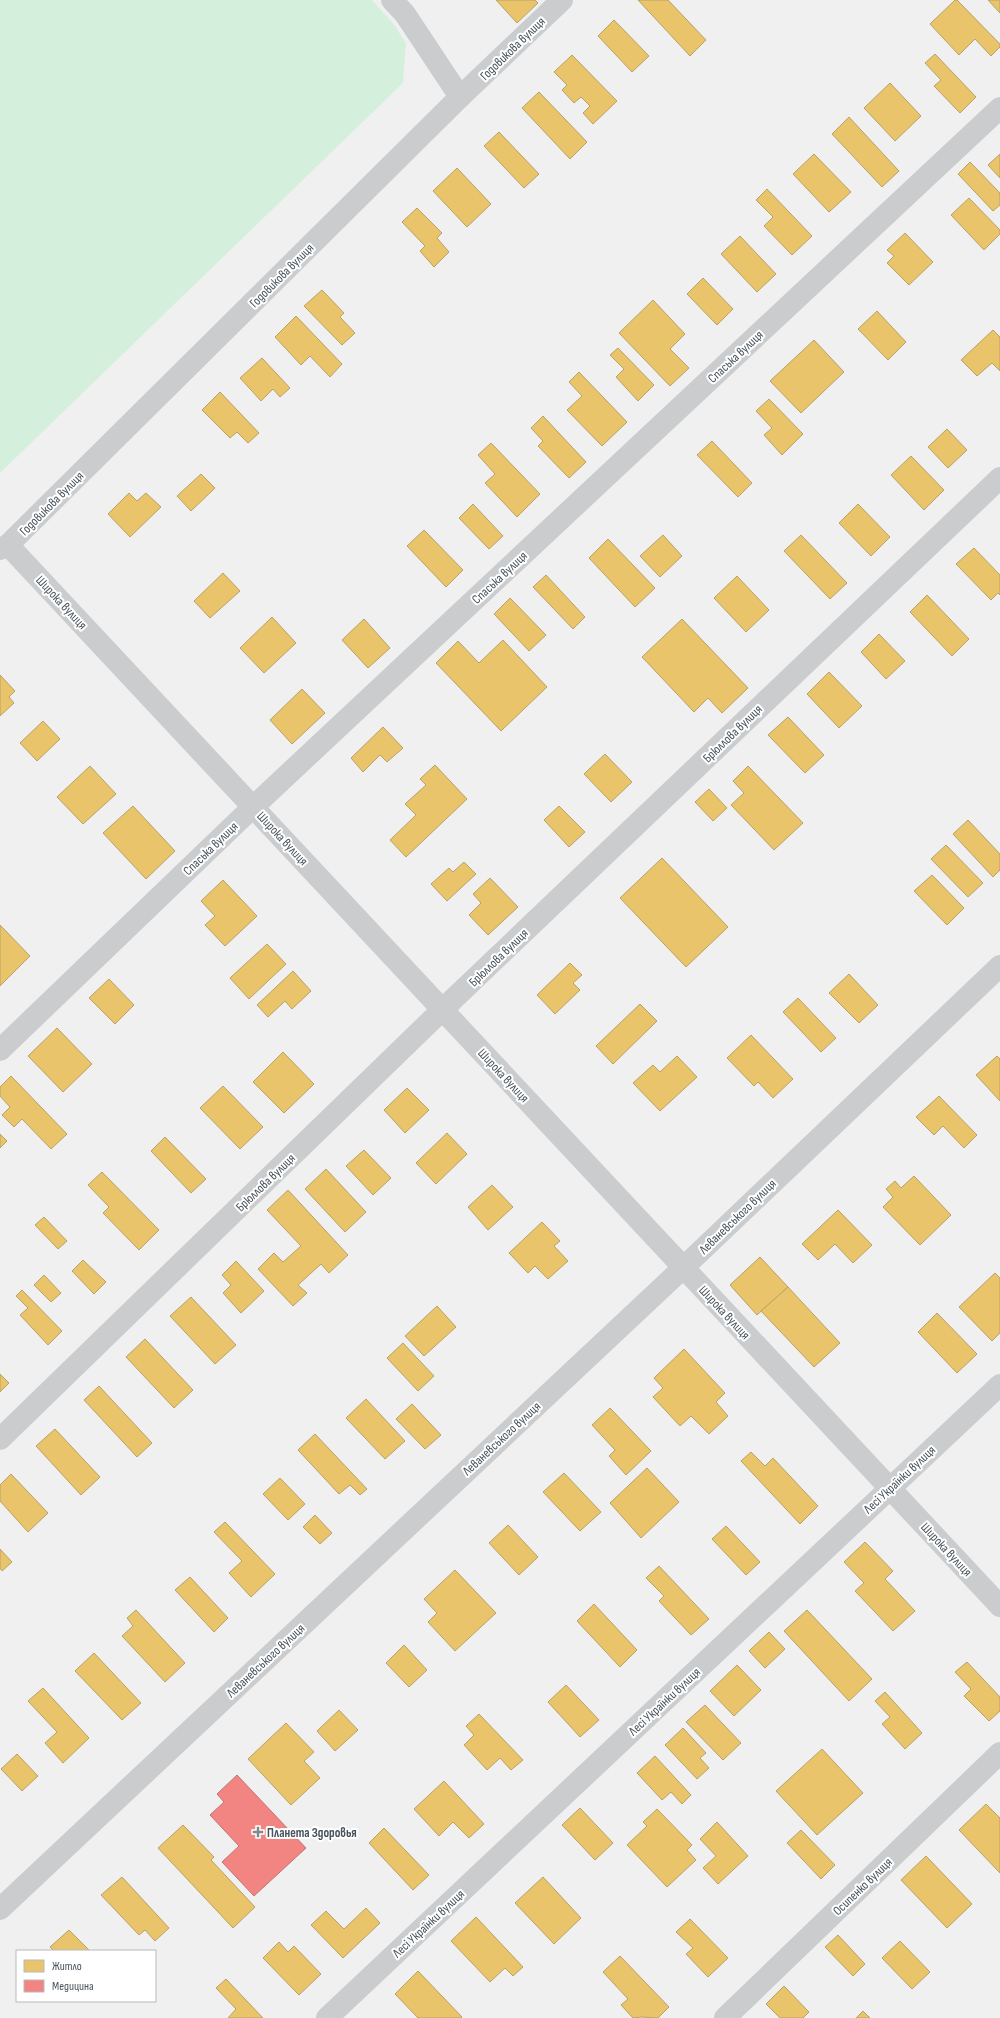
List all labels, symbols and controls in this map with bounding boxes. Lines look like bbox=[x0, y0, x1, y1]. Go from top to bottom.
street label: Годовикова вулиця bbox=[477, 14, 549, 84]
street label: Годовикова вулиця bbox=[246, 240, 317, 311]
street label: Спаська вулиця bbox=[705, 327, 767, 386]
street label: Годовикова вулиця bbox=[16, 468, 87, 539]
street label: Спаська вулиця bbox=[469, 548, 531, 607]
street label: Широка вулиця bbox=[32, 572, 90, 633]
street label: Брюллова вулиця bbox=[700, 701, 766, 766]
street label: Широка вулиця bbox=[253, 808, 311, 869]
street label: Спаська вулиця bbox=[180, 819, 241, 879]
street label: Брюллова вулиця bbox=[466, 925, 532, 990]
street label: Широка вулиця bbox=[474, 1045, 532, 1106]
street label: Брюллова вулиця bbox=[233, 1150, 299, 1215]
street label: Леваневського вулиця bbox=[695, 1176, 780, 1258]
street label: Широка вулиця bbox=[695, 1282, 753, 1343]
street label: Леваневського вулиця bbox=[459, 1398, 544, 1480]
street label: Лесі Українки вулиця bbox=[860, 1442, 939, 1518]
street label: Широка вулиця bbox=[917, 1519, 975, 1580]
street label: Леваневського вулиця bbox=[223, 1620, 308, 1702]
street label: Лесі Українки вулиця bbox=[625, 1664, 704, 1740]
place label: Планета Здоровья bbox=[267, 1825, 357, 1841]
marker: Планета Здоровья bbox=[252, 1826, 264, 1838]
street label: Осипенко вулиця bbox=[830, 1854, 896, 1919]
street label: Лесі Українки вулиця bbox=[389, 1886, 468, 1962]
legend bbox=[16, 1950, 156, 2002]
text: Житло bbox=[52, 1959, 82, 1974]
text: Медицина bbox=[52, 1979, 94, 1994]

